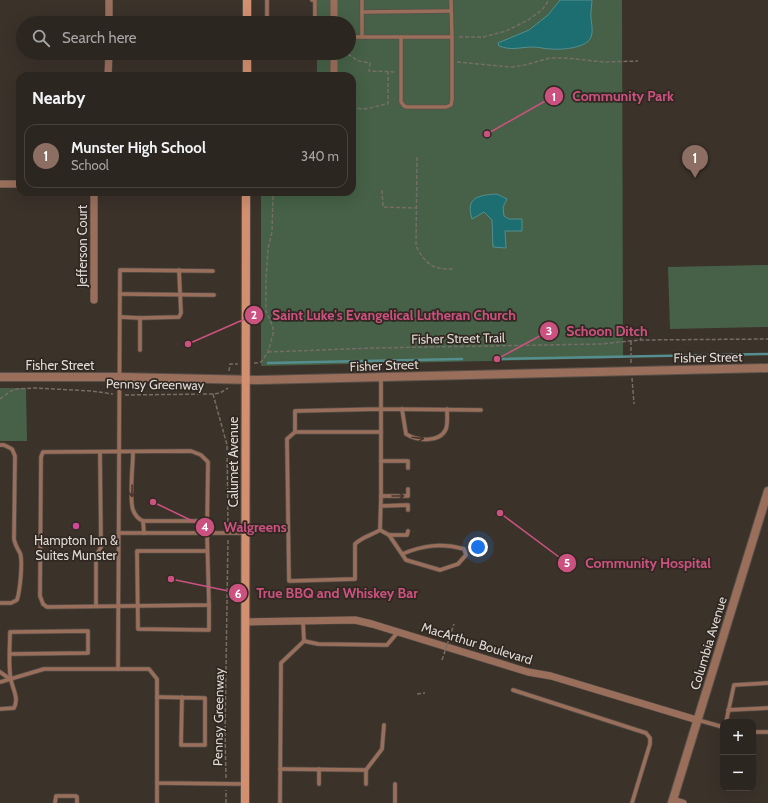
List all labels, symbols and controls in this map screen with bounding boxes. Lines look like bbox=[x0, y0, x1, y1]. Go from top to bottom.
search box bbox=[16, 16, 356, 60]
icon: search bbox=[30, 27, 52, 49]
text: Search here bbox=[62, 29, 137, 47]
callout: Community Park bbox=[544, 83, 682, 109]
text: Community Park bbox=[572, 87, 674, 105]
text: Nearby bbox=[32, 88, 85, 108]
text: 1 bbox=[552, 89, 556, 104]
text: Munster High School bbox=[71, 139, 206, 157]
pin: 1 bbox=[682, 145, 708, 178]
text: 1 bbox=[44, 148, 48, 164]
text: 340 m bbox=[301, 148, 339, 164]
text: School bbox=[71, 157, 109, 173]
street label: Jefferson Court bbox=[74, 204, 90, 288]
callout: Saint Luke's Evangelical Lutheran Church bbox=[244, 302, 523, 328]
text: Saint Luke's Evangelical Lutheran Church bbox=[272, 306, 516, 324]
text: 2 bbox=[251, 307, 257, 322]
callout: Schoon Ditch bbox=[539, 318, 656, 344]
text: Schoon Ditch bbox=[566, 322, 648, 340]
text: 3 bbox=[546, 323, 552, 338]
street label: Fisher Street Trail bbox=[411, 329, 505, 347]
street label: Fisher Street bbox=[673, 348, 743, 366]
street label: Fisher Street bbox=[349, 356, 419, 374]
street label: Fisher Street bbox=[26, 357, 95, 373]
street label: Pennsy Greenway bbox=[106, 375, 205, 393]
street label: Calumet Avenue bbox=[225, 416, 241, 507]
one-way arrow bbox=[411, 435, 424, 442]
one-way arrow bbox=[128, 484, 136, 497]
one-way arrow bbox=[391, 492, 404, 500]
callout: Walgreens bbox=[195, 514, 294, 540]
text: Walgreens bbox=[223, 518, 287, 536]
text: 4 bbox=[201, 519, 209, 534]
marker: Hampton Inn & Suites Munster bbox=[71, 521, 81, 531]
place label: Hampton Inn & Suites Munster bbox=[34, 532, 118, 563]
your location bbox=[468, 537, 488, 557]
callout: Community Hospital bbox=[557, 550, 718, 576]
text: Community Hospital bbox=[585, 554, 711, 572]
text: 5 bbox=[564, 555, 570, 570]
callout: True BBQ and Whiskey Bar bbox=[228, 580, 425, 606]
text: True BBQ and Whiskey Bar bbox=[256, 584, 418, 602]
text: 6 bbox=[235, 586, 242, 601]
street label: Columbia Avenue bbox=[686, 594, 730, 692]
street label: MacArthur Boulevard bbox=[420, 619, 534, 667]
street label: Pennsy Greenway bbox=[209, 667, 227, 766]
map controls bbox=[720, 719, 756, 791]
button: + bbox=[720, 719, 756, 755]
button: − bbox=[720, 755, 756, 791]

